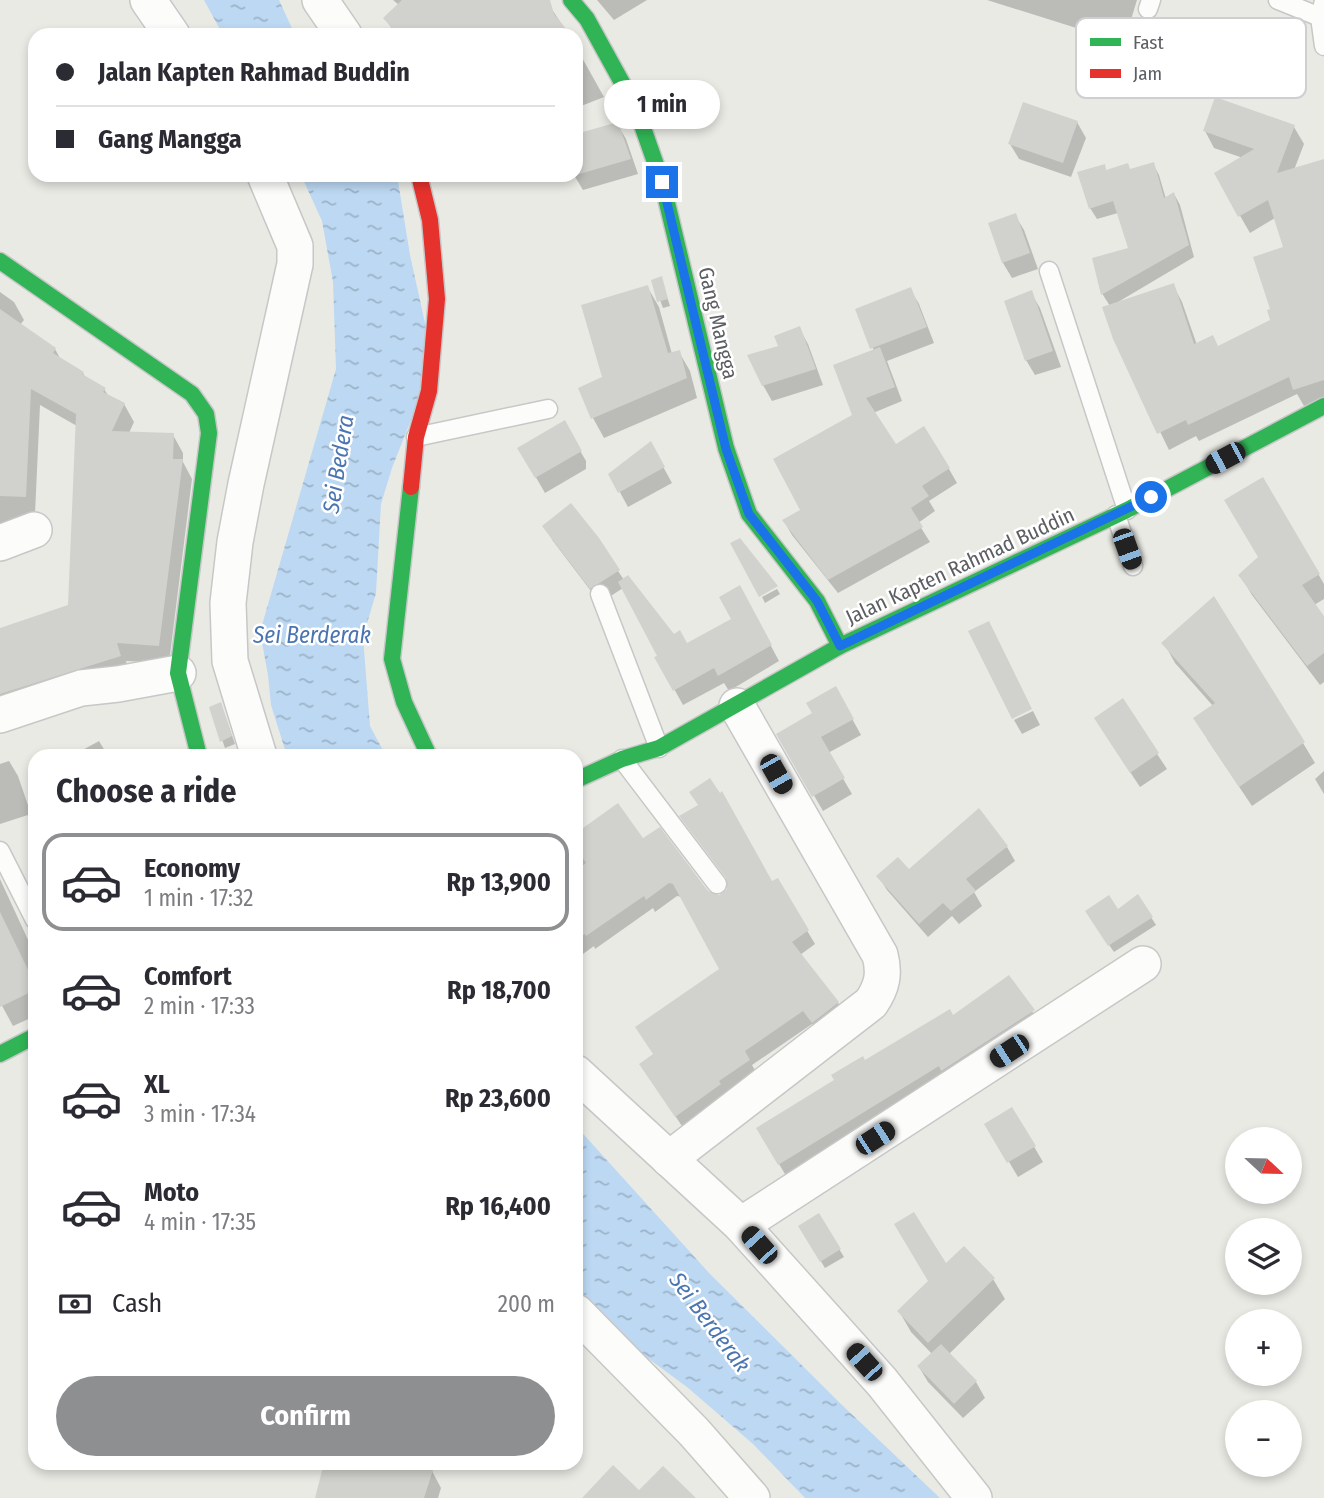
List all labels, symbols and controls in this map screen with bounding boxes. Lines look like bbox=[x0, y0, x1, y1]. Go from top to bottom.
legend bbox=[1076, 18, 1306, 98]
text: Fast bbox=[1133, 31, 1164, 54]
text: Jalan Kapten Rahmad Buddin bbox=[98, 57, 410, 88]
text: Jam bbox=[1133, 62, 1162, 85]
callout: 1 min bbox=[604, 80, 720, 130]
text: 1 min bbox=[637, 90, 687, 118]
text: Gang Mangga bbox=[98, 124, 242, 155]
route end bbox=[646, 166, 678, 198]
street label: Gang Mangga bbox=[692, 264, 744, 382]
water label: Sei Bedera bbox=[316, 413, 360, 516]
car bbox=[1202, 439, 1249, 477]
route start bbox=[1135, 481, 1167, 513]
street label: Jalan Kapten Rahmad Buddin bbox=[841, 502, 1079, 630]
car bbox=[1110, 526, 1145, 572]
water label: Sei Berderak bbox=[252, 621, 371, 649]
car bbox=[757, 751, 796, 797]
text: Choose a ride bbox=[56, 772, 237, 810]
icon: car bbox=[60, 851, 123, 914]
text: Economy bbox=[144, 853, 240, 884]
text: Rp 13,900 bbox=[446, 867, 551, 898]
text: 1 min · 17:32 bbox=[144, 884, 253, 912]
icon: car bbox=[60, 959, 123, 1022]
text: Comfort bbox=[144, 961, 232, 992]
text: Rp 18,700 bbox=[447, 975, 551, 1006]
text: 2 min · 17:33 bbox=[144, 992, 255, 1020]
car bbox=[986, 1031, 1033, 1071]
icon: car bbox=[60, 1067, 123, 1130]
text: XL bbox=[144, 1069, 170, 1100]
text: Rp 23,600 bbox=[445, 1083, 551, 1114]
text: 3 min · 17:34 bbox=[144, 1100, 256, 1128]
car bbox=[852, 1118, 899, 1158]
north arrow bbox=[1225, 1127, 1302, 1204]
map controls bbox=[1225, 1127, 1302, 1477]
icon: car bbox=[60, 1175, 123, 1238]
text: Moto bbox=[144, 1177, 199, 1208]
text: Rp 16,400 bbox=[445, 1191, 551, 1222]
text: 4 min · 17:35 bbox=[144, 1208, 256, 1236]
button: layers bbox=[1225, 1218, 1302, 1295]
car bbox=[738, 1222, 781, 1268]
water label: Sei Berderak bbox=[663, 1266, 757, 1377]
icon: cash bbox=[56, 1285, 94, 1323]
text: Cash bbox=[112, 1288, 162, 1319]
text: 200 m bbox=[498, 1290, 555, 1318]
button: + bbox=[1225, 1309, 1302, 1386]
car bbox=[843, 1339, 886, 1385]
button: Confirm bbox=[56, 1376, 555, 1456]
button: − bbox=[1225, 1400, 1302, 1477]

